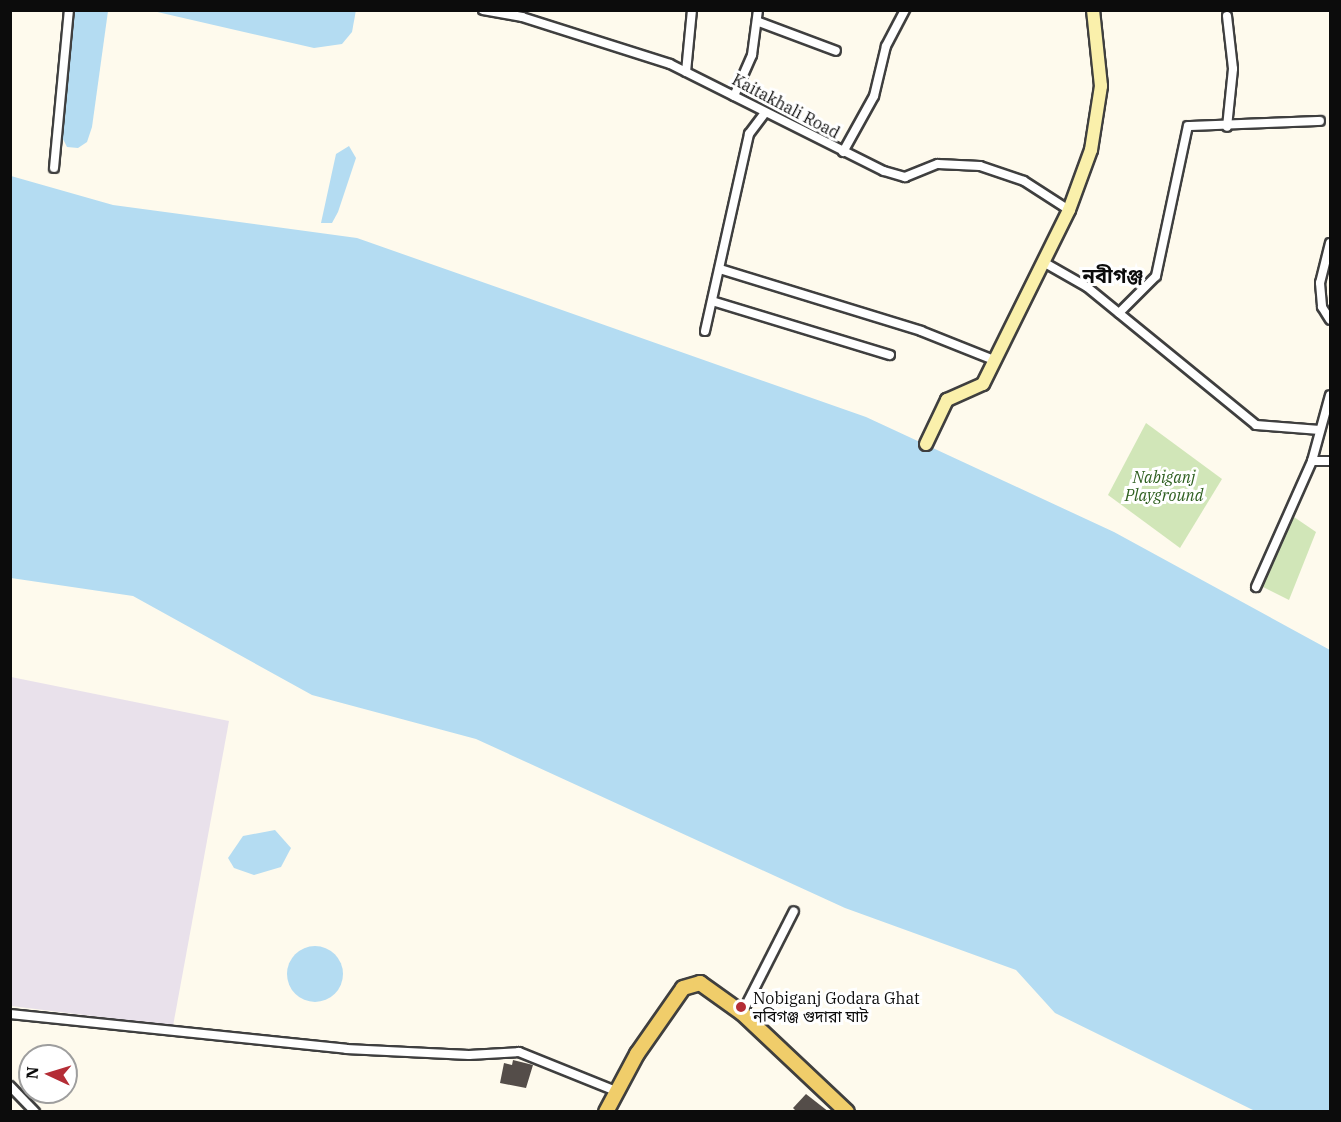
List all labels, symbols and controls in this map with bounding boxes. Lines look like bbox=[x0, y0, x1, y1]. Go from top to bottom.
street label: Kaitakhali Road bbox=[729, 70, 843, 142]
district label: নবীগঞ্জ bbox=[1083, 263, 1143, 287]
park label: Nabiganj Playground bbox=[1125, 467, 1203, 505]
place label: Nobiganj Godara Ghat নবিগঞ্জ গুদারা ঘাট bbox=[753, 988, 920, 1026]
marker: Nobiganj Godara Ghat নবিগঞ্জ গুদারা ঘাট bbox=[734, 1000, 748, 1014]
north arrow bbox=[18, 1044, 78, 1104]
text: N bbox=[22, 1066, 42, 1080]

